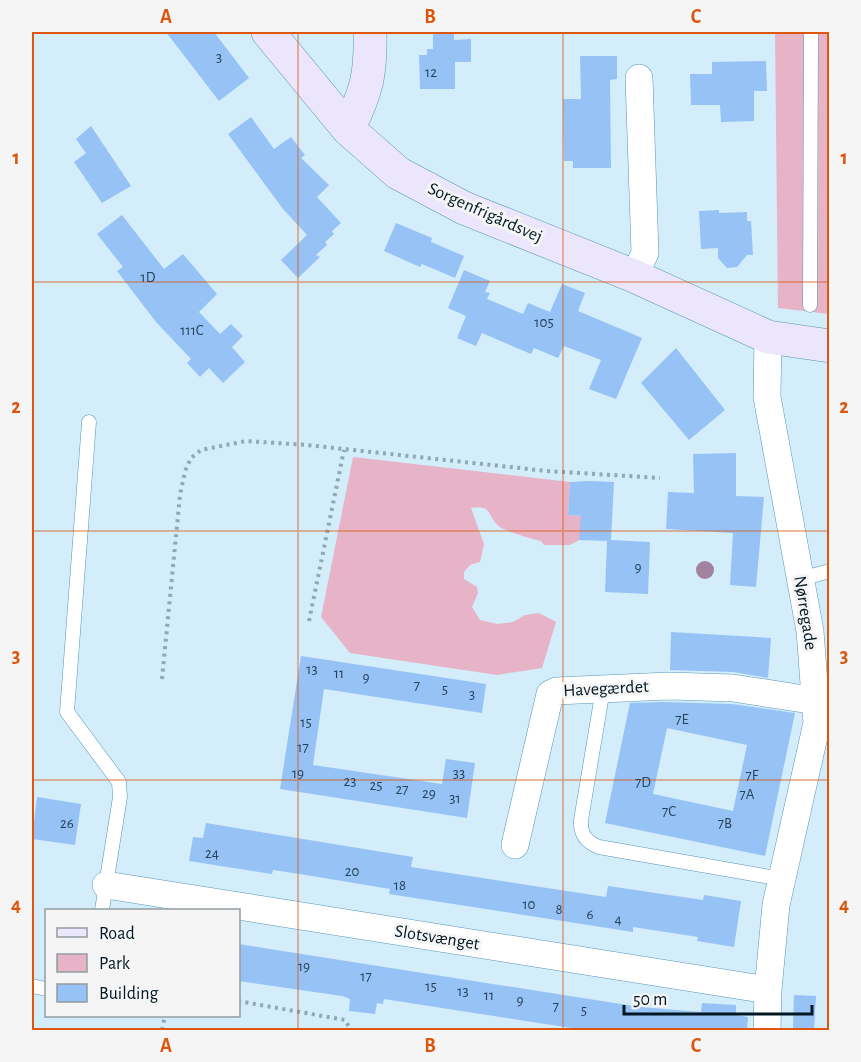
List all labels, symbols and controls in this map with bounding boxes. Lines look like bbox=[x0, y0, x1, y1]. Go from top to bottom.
text: A bbox=[160, 7, 172, 27]
text: B bbox=[424, 7, 436, 27]
text: C bbox=[691, 7, 702, 27]
house number: 3 bbox=[216, 50, 222, 65]
house number: 12 bbox=[425, 65, 437, 80]
text: 1 bbox=[12, 148, 20, 168]
text: 1 bbox=[840, 148, 848, 168]
street label: Sorgenfrigårdsvej bbox=[425, 180, 545, 246]
house number: 1D bbox=[141, 270, 156, 285]
house number: 105 bbox=[534, 315, 554, 330]
house number: 111C bbox=[180, 323, 204, 338]
text: 2 bbox=[11, 397, 21, 417]
text: 2 bbox=[839, 397, 849, 417]
house number: 9 bbox=[634, 560, 642, 575]
street label: Nørregade bbox=[790, 575, 820, 651]
text: 3 bbox=[12, 646, 20, 666]
text: 3 bbox=[840, 646, 848, 666]
house number: 13 bbox=[306, 662, 318, 677]
house number: 11 bbox=[334, 666, 344, 681]
house number: 9 bbox=[362, 670, 370, 685]
house number: 7 bbox=[414, 678, 420, 693]
street label: Havegærdet bbox=[563, 678, 649, 700]
house number: 5 bbox=[442, 682, 448, 697]
house number: 3 bbox=[469, 687, 475, 702]
house number: 7E bbox=[675, 712, 689, 727]
house number: 15 bbox=[300, 715, 312, 730]
house number: 17 bbox=[297, 740, 309, 755]
house number: 19 bbox=[292, 766, 304, 781]
house number: 33 bbox=[453, 766, 465, 781]
house number: 7F bbox=[746, 768, 759, 783]
house number: 23 bbox=[343, 774, 357, 789]
house number: 7D bbox=[635, 775, 651, 790]
house number: 25 bbox=[369, 778, 383, 793]
house number: 27 bbox=[395, 782, 409, 797]
house number: 29 bbox=[422, 786, 436, 801]
house number: 7A bbox=[740, 787, 755, 802]
house number: 31 bbox=[449, 791, 461, 806]
house number: 7C bbox=[662, 804, 676, 819]
house number: 26 bbox=[60, 816, 74, 831]
house number: 7B bbox=[718, 816, 732, 831]
house number: 24 bbox=[205, 846, 219, 861]
house number: 20 bbox=[345, 864, 359, 879]
house number: 18 bbox=[394, 878, 406, 893]
text: 4 bbox=[11, 895, 21, 915]
text: 4 bbox=[839, 895, 849, 915]
house number: 10 bbox=[522, 897, 536, 912]
house number: 8 bbox=[555, 902, 563, 917]
house number: 6 bbox=[586, 907, 594, 922]
legend bbox=[45, 909, 240, 1017]
house number: 4 bbox=[614, 912, 622, 927]
street label: Slotsvænget bbox=[393, 922, 481, 954]
text: Road bbox=[99, 925, 135, 943]
text: Park bbox=[99, 955, 131, 973]
house number: 19 bbox=[298, 959, 310, 974]
house number: 17 bbox=[360, 969, 372, 984]
scale bar bbox=[624, 978, 812, 1016]
house number: 15 bbox=[425, 979, 437, 994]
house number: 13 bbox=[457, 984, 469, 999]
text: Building bbox=[99, 985, 159, 1003]
house number: 11 bbox=[484, 988, 494, 1003]
text: 50 m bbox=[633, 991, 667, 1009]
house number: 9 bbox=[516, 993, 524, 1008]
house number: 7 bbox=[553, 999, 559, 1014]
house number: 5 bbox=[581, 1003, 587, 1018]
text: A bbox=[160, 1036, 172, 1056]
text: B bbox=[424, 1036, 436, 1056]
text: C bbox=[691, 1036, 702, 1056]

